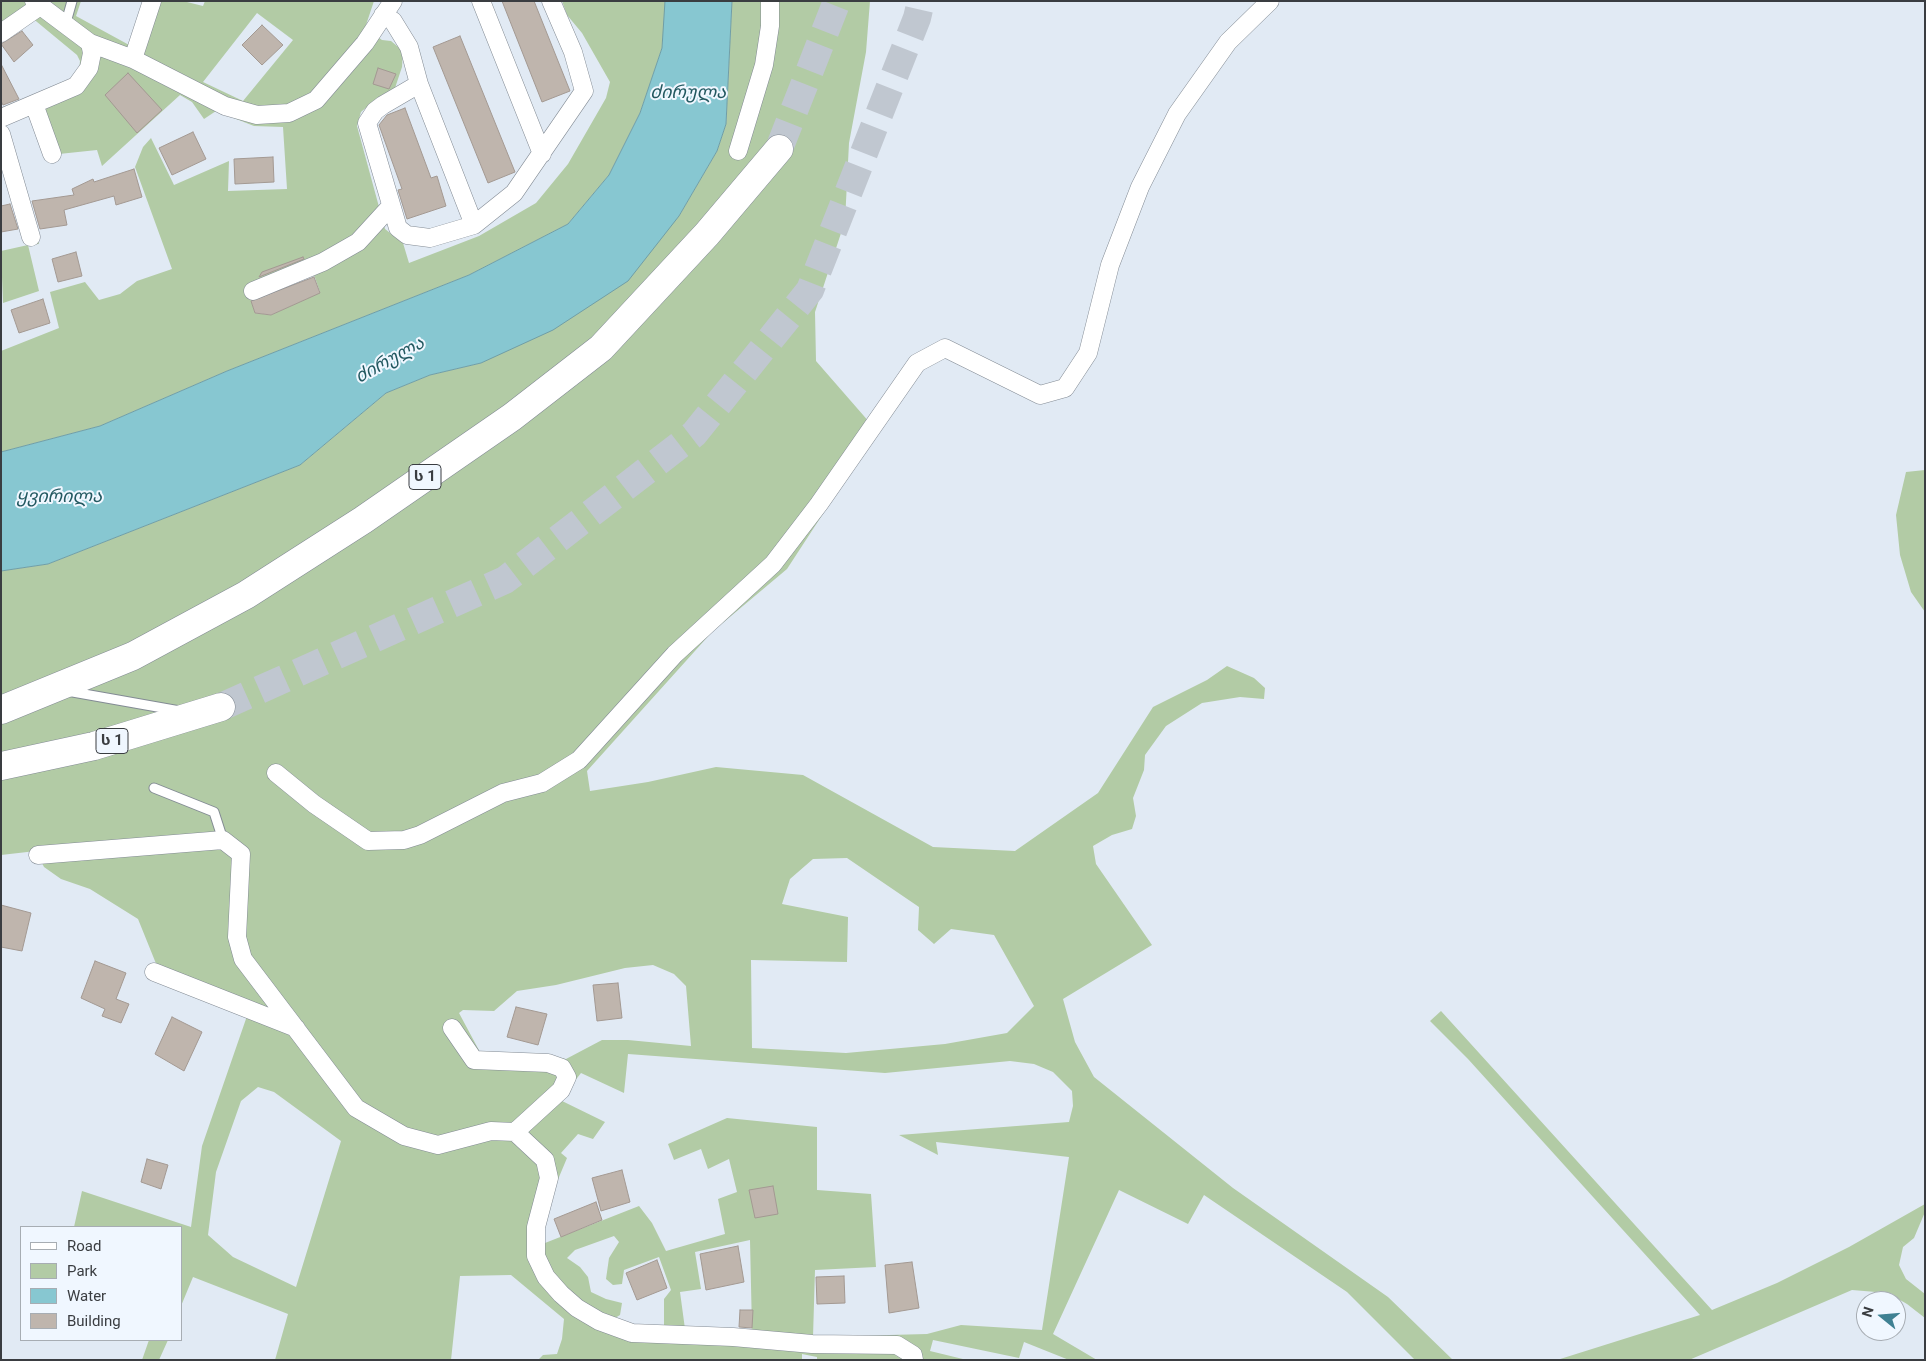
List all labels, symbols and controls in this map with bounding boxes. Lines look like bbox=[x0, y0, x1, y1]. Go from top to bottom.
water label: ძირულა bbox=[650, 82, 726, 104]
water label: ძირულა bbox=[352, 333, 428, 389]
road number: ს 1 bbox=[409, 464, 441, 490]
water label: ყვირილა bbox=[16, 486, 102, 508]
road number: ს 1 bbox=[96, 728, 128, 754]
legend bbox=[20, 1226, 182, 1341]
text: Road bbox=[67, 1237, 101, 1255]
text: Park bbox=[67, 1262, 97, 1280]
text: Water bbox=[67, 1287, 106, 1305]
north arrow bbox=[1856, 1291, 1906, 1341]
text: N bbox=[1859, 1305, 1877, 1319]
text: Building bbox=[67, 1312, 121, 1330]

